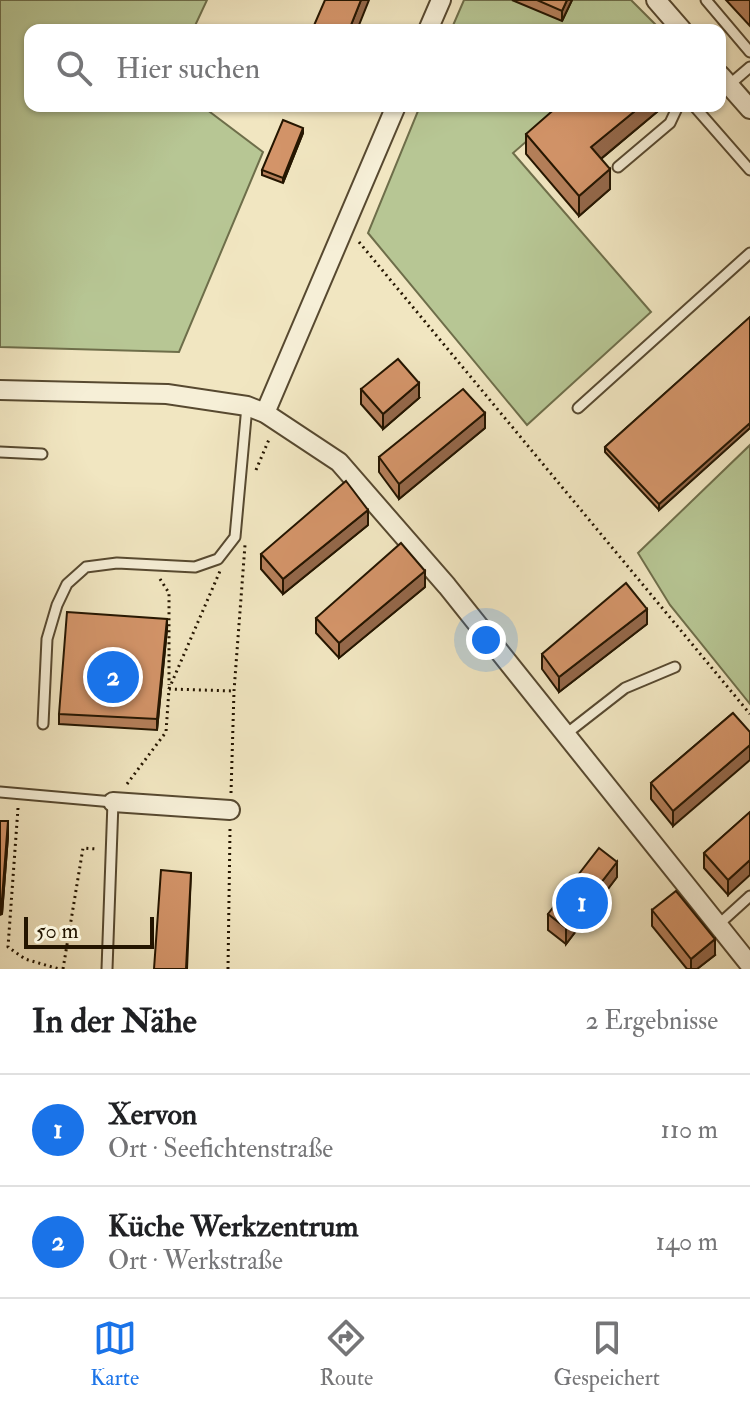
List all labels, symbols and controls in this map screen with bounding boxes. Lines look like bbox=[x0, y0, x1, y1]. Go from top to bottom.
search box bbox=[24, 24, 726, 112]
icon: search bbox=[52, 46, 96, 90]
text: Hier suchen bbox=[116, 50, 260, 87]
your location bbox=[466, 620, 506, 660]
pin: 2 bbox=[87, 647, 139, 707]
pin: 1 bbox=[556, 873, 608, 933]
scale bar bbox=[24, 913, 154, 949]
text: 50 m bbox=[36, 917, 78, 945]
text: In der Nähe bbox=[32, 1000, 197, 1043]
text: 2 Ergebnisse bbox=[586, 1005, 718, 1037]
text: Xervon bbox=[108, 1096, 197, 1133]
text: 1 bbox=[53, 1114, 63, 1146]
text: 110 m bbox=[661, 1114, 718, 1146]
text: Ort · Seefichtenstraße bbox=[108, 1133, 333, 1165]
text: Küche Werkzentrum bbox=[108, 1208, 359, 1245]
text: 2 bbox=[51, 1226, 65, 1258]
text: 140 m bbox=[656, 1226, 718, 1258]
text: Ort · Werkstraße bbox=[108, 1245, 283, 1277]
tab: Karte bbox=[90, 1316, 139, 1392]
tab: Route bbox=[319, 1316, 373, 1392]
tab: Gespeichert bbox=[554, 1316, 660, 1392]

